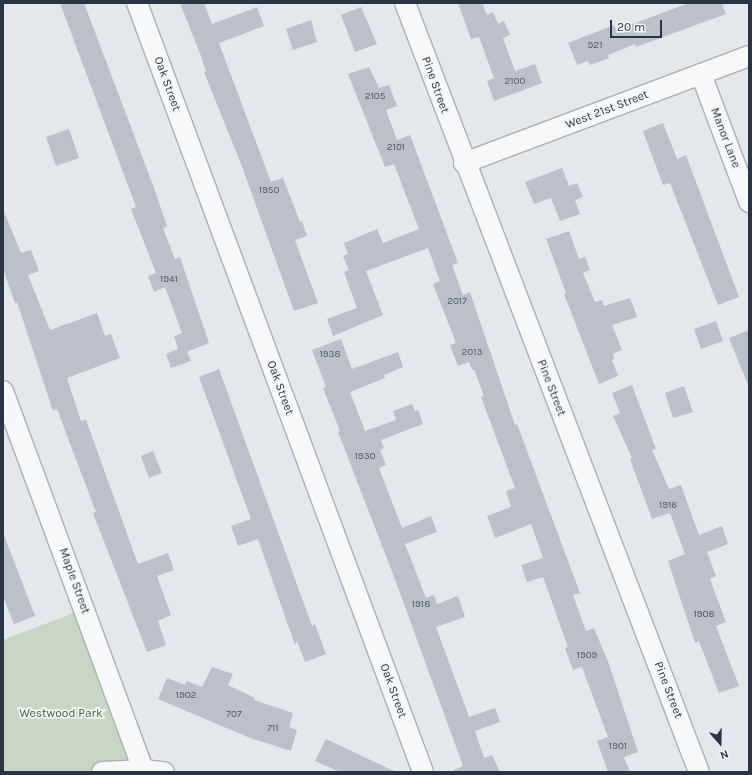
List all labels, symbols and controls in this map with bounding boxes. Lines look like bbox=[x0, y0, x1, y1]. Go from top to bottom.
scale bar bbox=[612, 12, 664, 38]
text: 20 m bbox=[617, 20, 645, 34]
house number: 921 bbox=[588, 40, 602, 52]
street label: Oak Street bbox=[151, 55, 183, 113]
street label: Pine Street bbox=[418, 55, 452, 115]
house number: 2100 bbox=[505, 76, 525, 88]
street label: West 21st Street bbox=[563, 88, 651, 132]
house number: 2105 bbox=[365, 91, 385, 103]
street label: Manor Lane bbox=[707, 106, 743, 170]
house number: 2101 bbox=[387, 142, 405, 154]
house number: 1950 bbox=[259, 185, 279, 197]
house number: 1941 bbox=[160, 274, 178, 286]
house number: 2017 bbox=[447, 296, 467, 308]
house number: 2013 bbox=[462, 347, 482, 359]
house number: 1938 bbox=[319, 349, 341, 361]
street label: Pine Street bbox=[534, 358, 568, 418]
street label: Oak Street bbox=[264, 359, 296, 417]
house number: 1930 bbox=[355, 451, 375, 463]
house number: 1916 bbox=[659, 500, 677, 512]
street label: Maple Street bbox=[55, 546, 93, 616]
house number: 1918 bbox=[412, 599, 430, 611]
house number: 1908 bbox=[693, 609, 715, 621]
house number: 1909 bbox=[577, 650, 597, 662]
street label: Pine Street bbox=[651, 660, 685, 720]
street label: Oak Street bbox=[377, 662, 409, 720]
house number: 1902 bbox=[176, 690, 196, 702]
park label: Westwood Park bbox=[19, 707, 103, 721]
house number: 707 bbox=[226, 709, 242, 721]
house number: 711 bbox=[267, 723, 279, 735]
north arrow bbox=[700, 723, 740, 763]
house number: 1901 bbox=[609, 741, 627, 753]
text: N bbox=[718, 747, 730, 762]

